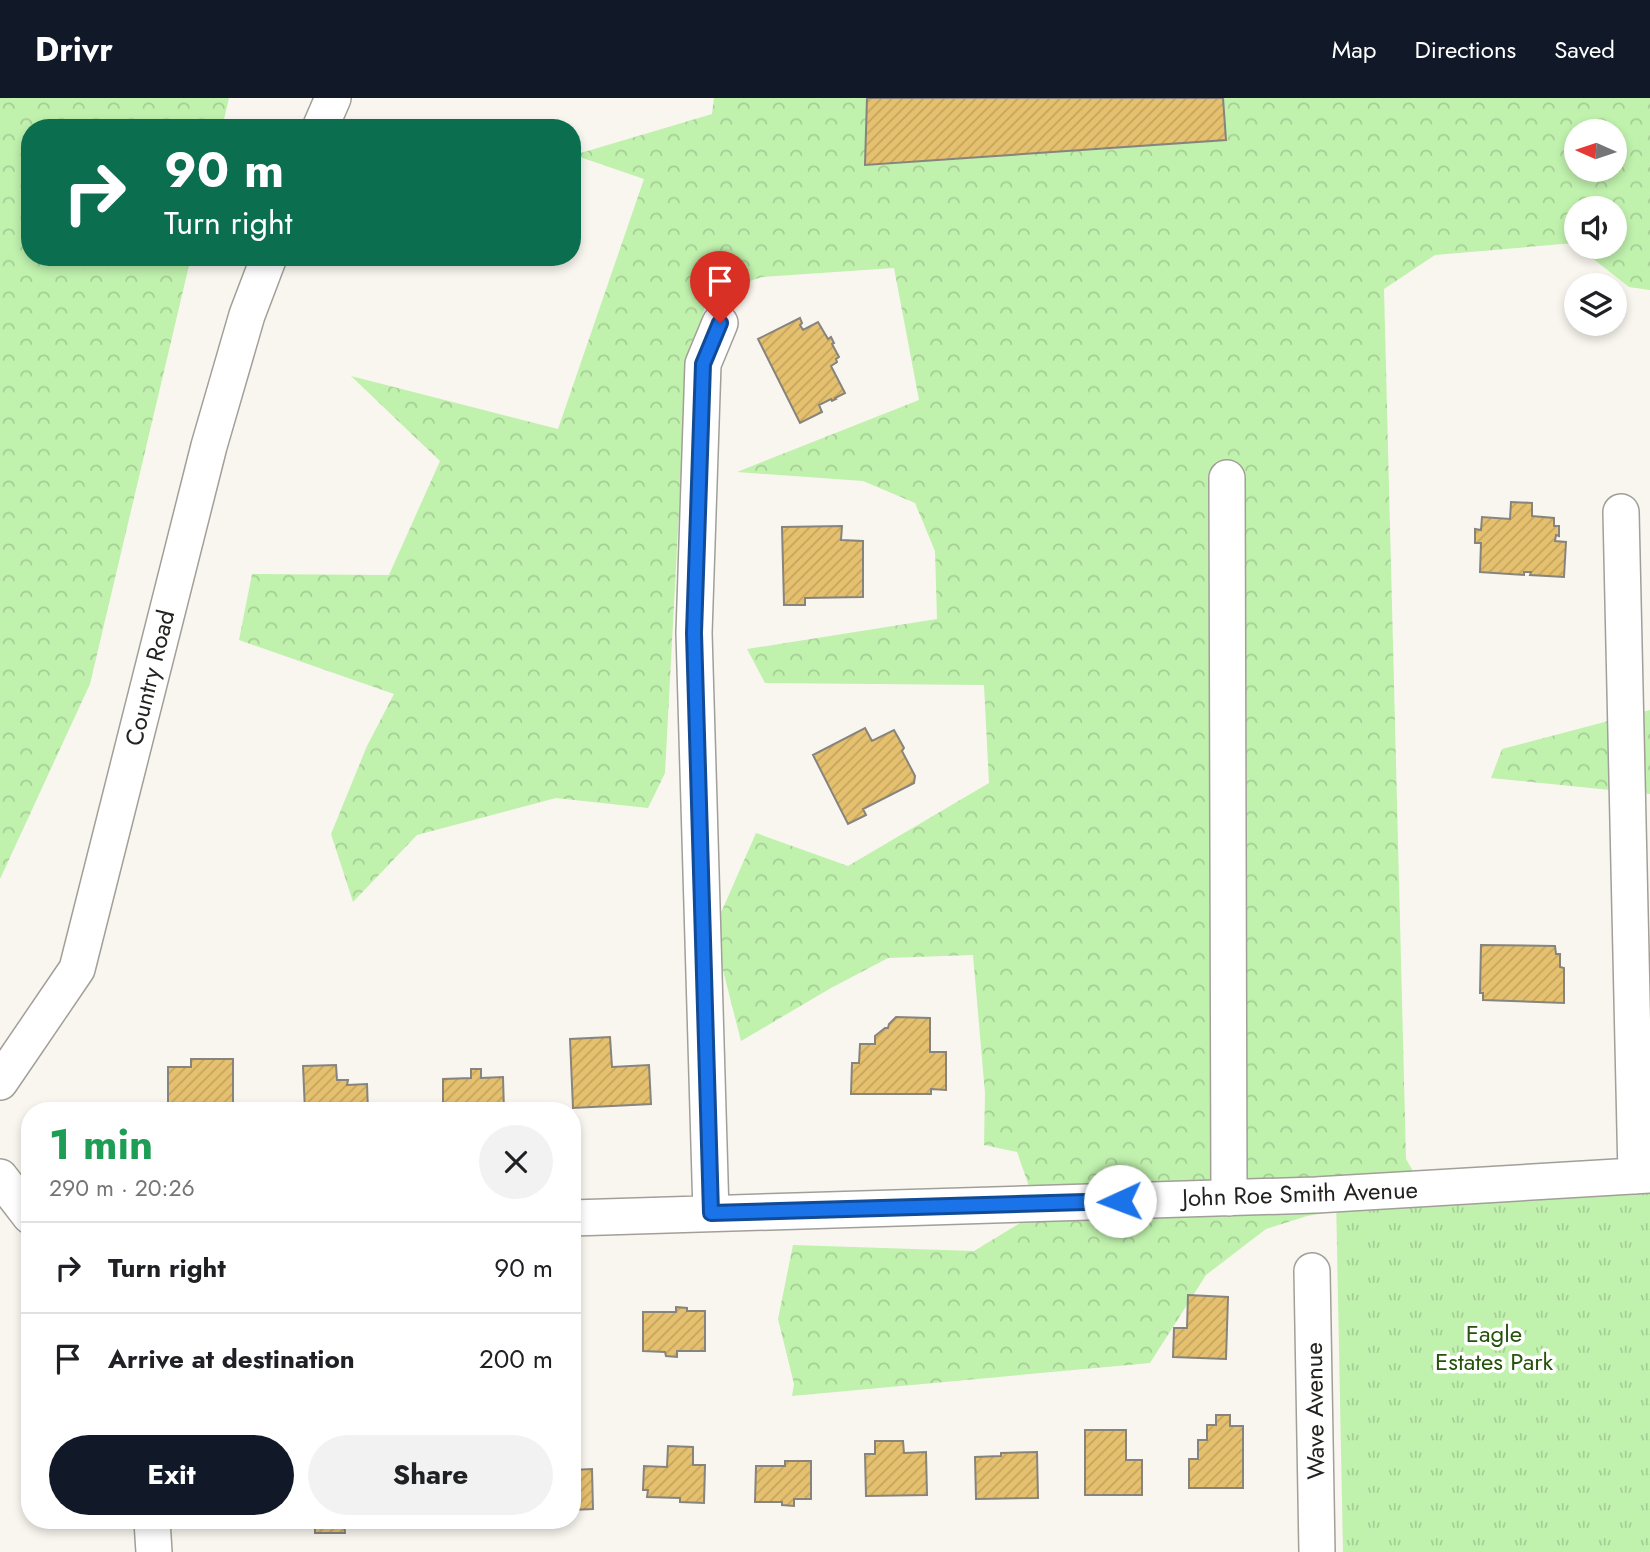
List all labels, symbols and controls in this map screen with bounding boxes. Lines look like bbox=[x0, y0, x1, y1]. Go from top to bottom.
text: Drivr bbox=[35, 26, 113, 73]
text: Map bbox=[1332, 32, 1377, 67]
text: Directions bbox=[1415, 32, 1516, 67]
text: Saved bbox=[1554, 32, 1615, 67]
north arrow bbox=[1564, 119, 1628, 182]
map controls bbox=[1564, 119, 1627, 336]
text: 90 m bbox=[164, 135, 284, 205]
icon: right bbox=[49, 147, 140, 238]
button: sound bbox=[1564, 196, 1627, 259]
text: Turn right bbox=[164, 200, 293, 246]
pin bbox=[690, 251, 750, 323]
icon: arrive bbox=[701, 262, 739, 300]
button: layers bbox=[1564, 273, 1627, 336]
street label: Country Road bbox=[116, 606, 183, 750]
text: 1 min bbox=[49, 1114, 153, 1175]
button: close bbox=[479, 1125, 553, 1199]
position arrow bbox=[1083, 1164, 1157, 1238]
text: 290 m · 20:26 bbox=[49, 1171, 195, 1205]
street label: John Roe Smith Avenue bbox=[1179, 1172, 1418, 1215]
icon: right bbox=[49, 1249, 87, 1287]
text: Turn right bbox=[108, 1249, 226, 1287]
text: 90 m bbox=[494, 1249, 553, 1287]
park label: Eagle Estates Park bbox=[1435, 1316, 1553, 1379]
icon: arrive bbox=[49, 1340, 87, 1378]
text: Arrive at destination bbox=[108, 1340, 355, 1378]
text: 200 m bbox=[479, 1340, 553, 1378]
street label: Wave Avenue bbox=[1296, 1342, 1333, 1480]
button: Exit bbox=[49, 1435, 294, 1515]
button: Share bbox=[308, 1435, 553, 1515]

